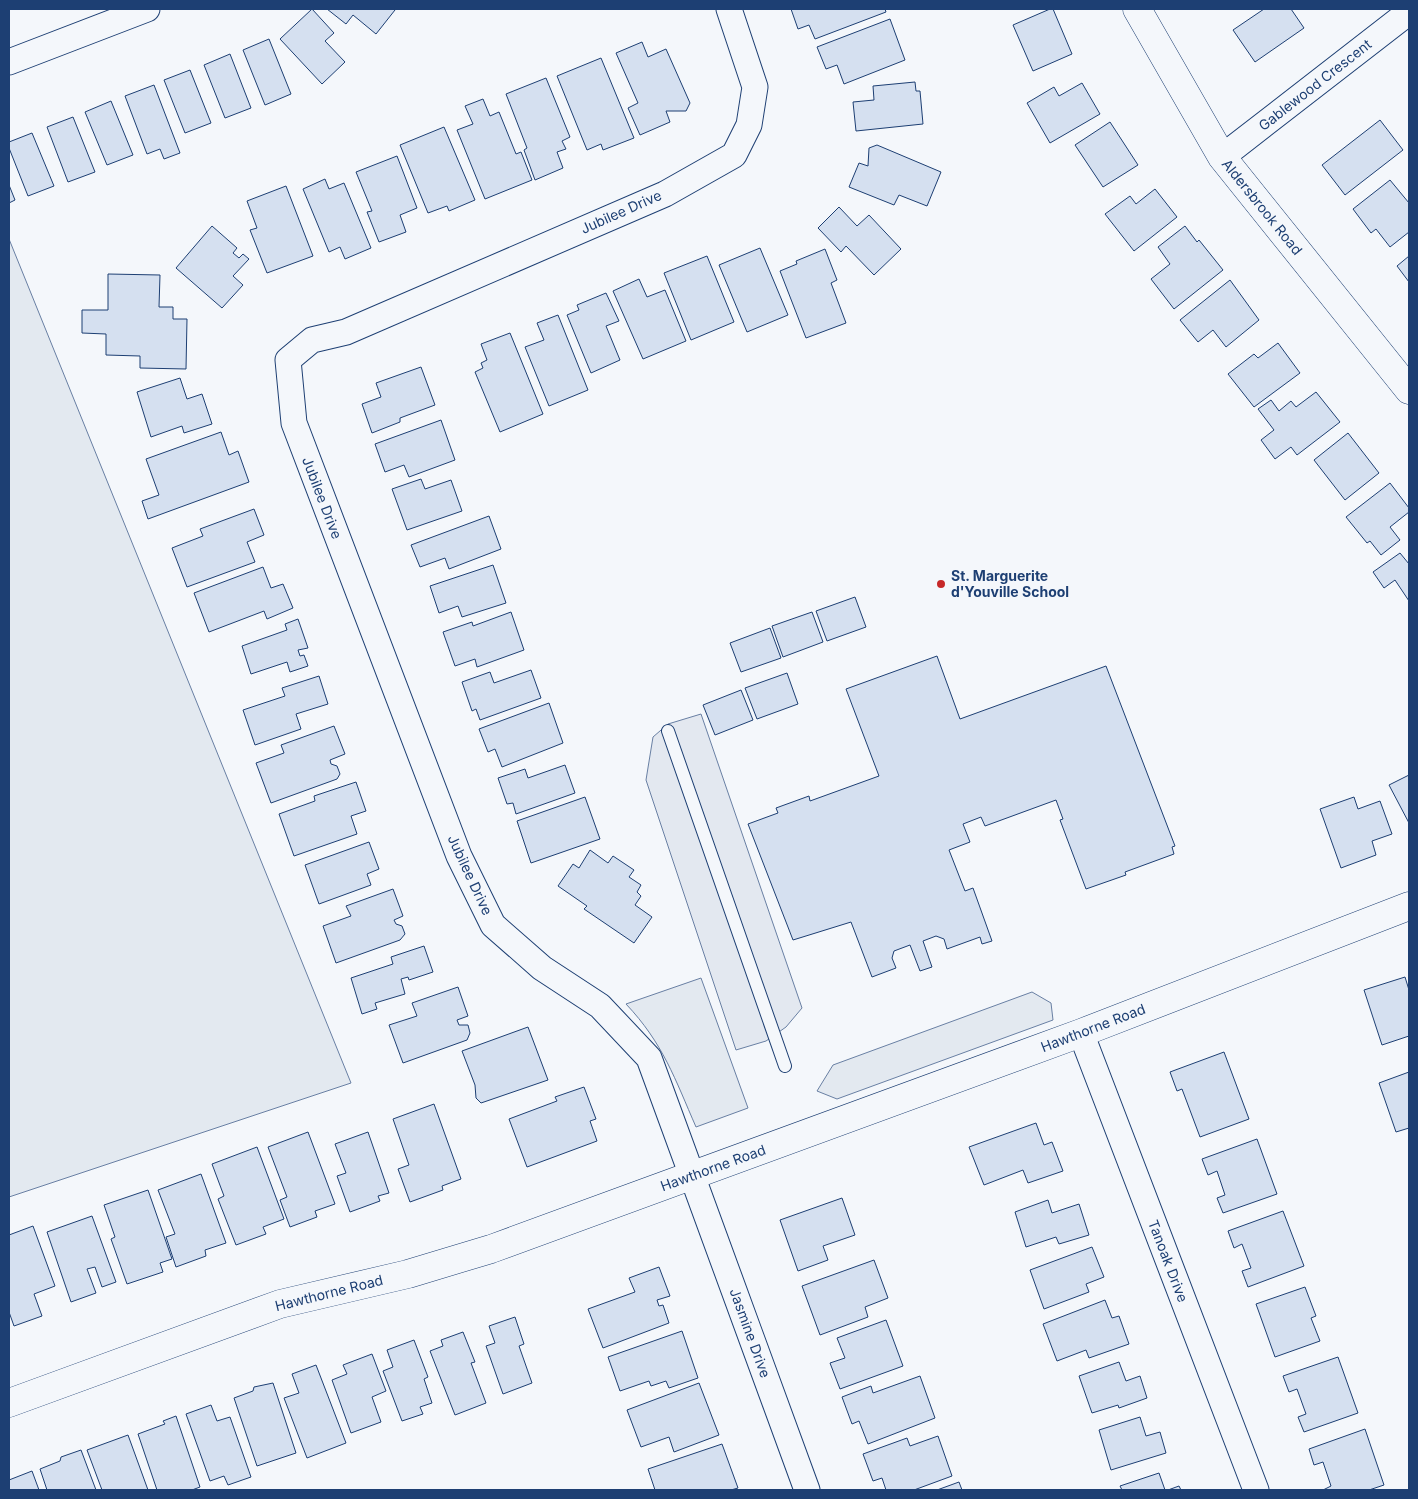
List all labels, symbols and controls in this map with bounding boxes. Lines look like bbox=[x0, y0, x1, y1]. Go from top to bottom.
street label: Gablewood Crescent bbox=[1255, 35, 1375, 134]
street label: Aldersbrook Road bbox=[1219, 155, 1306, 258]
street label: Jubilee Drive bbox=[578, 186, 664, 237]
street label: Jubilee Drive bbox=[299, 454, 346, 541]
place label: St. Marguerite d'Youville School bbox=[951, 567, 1069, 600]
marker: St. Marguerite d'Youville School bbox=[935, 578, 947, 590]
street label: Jubilee Drive bbox=[444, 832, 496, 918]
street label: Hawthorne Road bbox=[1038, 1000, 1147, 1055]
street label: Hawthorne Road bbox=[658, 1141, 768, 1194]
street label: Tanoak Drive bbox=[1145, 1217, 1192, 1304]
street label: Hawthorne Road bbox=[273, 1271, 385, 1314]
street label: Jasmine Drive bbox=[726, 1286, 775, 1380]

